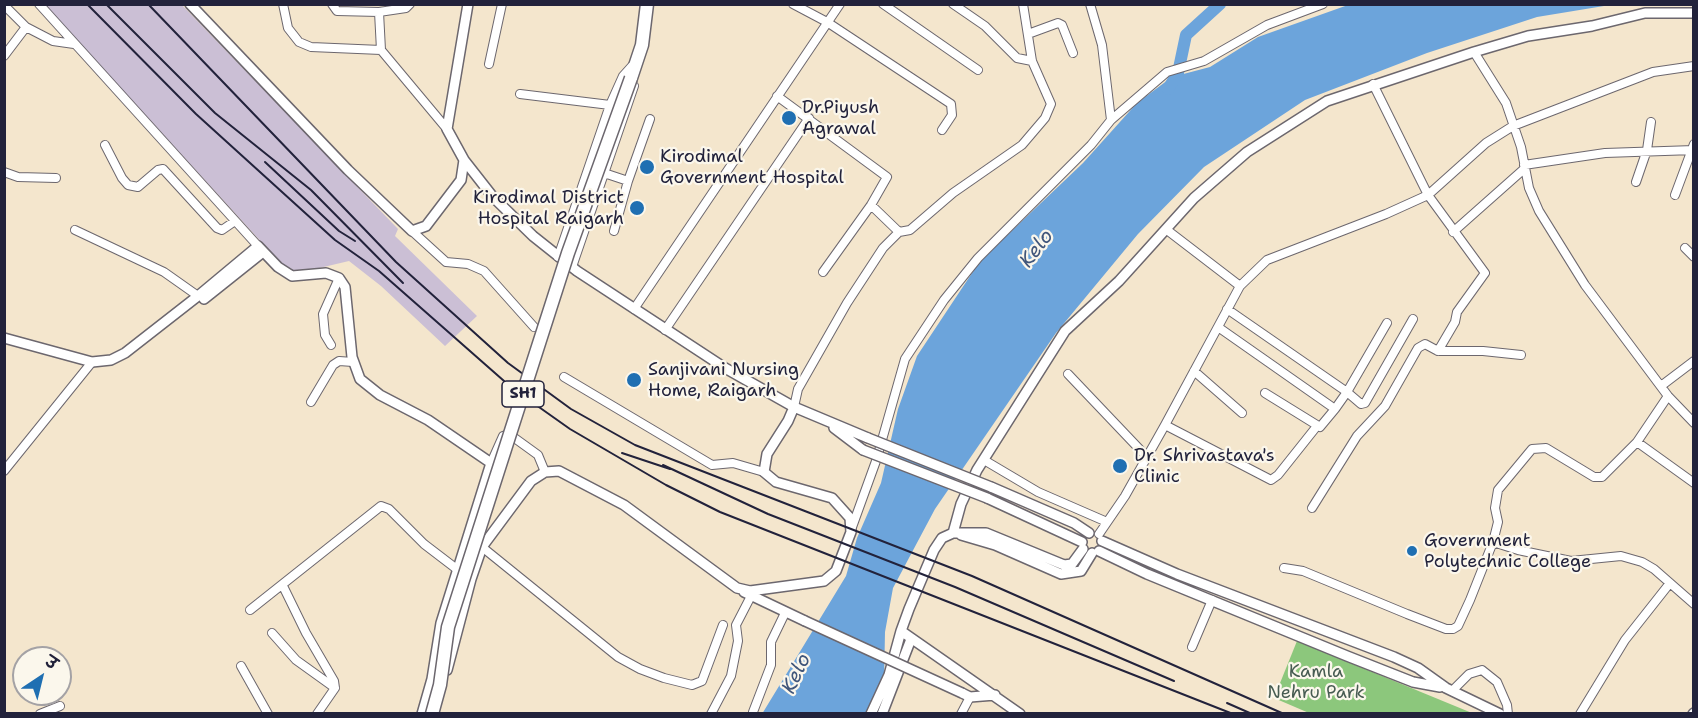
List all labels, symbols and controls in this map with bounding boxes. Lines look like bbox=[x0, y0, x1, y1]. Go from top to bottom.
place label: Dr.Piyush Agrawal bbox=[802, 97, 879, 140]
marker: Dr.Piyush Agrawal bbox=[780, 109, 798, 127]
place label: Kirodimal Government Hospital bbox=[660, 146, 844, 188]
marker: Kirodimal Government Hospital bbox=[638, 158, 656, 176]
place label: Kirodimal District Hospital Raigarh bbox=[473, 187, 624, 230]
marker: Kirodimal District Hospital Raigarh bbox=[628, 199, 646, 217]
water label: Kelo bbox=[1015, 225, 1059, 273]
place label: Sanjivani Nursing Home, Raigarh bbox=[648, 359, 799, 401]
marker: Sanjivani Nursing Home, Raigarh bbox=[625, 371, 643, 389]
road number: SH1 bbox=[502, 381, 544, 407]
place label: Dr. Shrivastava's Clinic bbox=[1134, 445, 1275, 488]
marker: Dr. Shrivastava's Clinic bbox=[1111, 457, 1129, 475]
place label: Government Polytechnic College bbox=[1424, 530, 1591, 572]
marker: Government Polytechnic College bbox=[1405, 544, 1419, 558]
north arrow bbox=[12, 646, 72, 706]
water label: Kelo bbox=[777, 650, 817, 698]
text: उ bbox=[41, 651, 62, 674]
park label: Kamla Nehru Park bbox=[1267, 661, 1365, 704]

